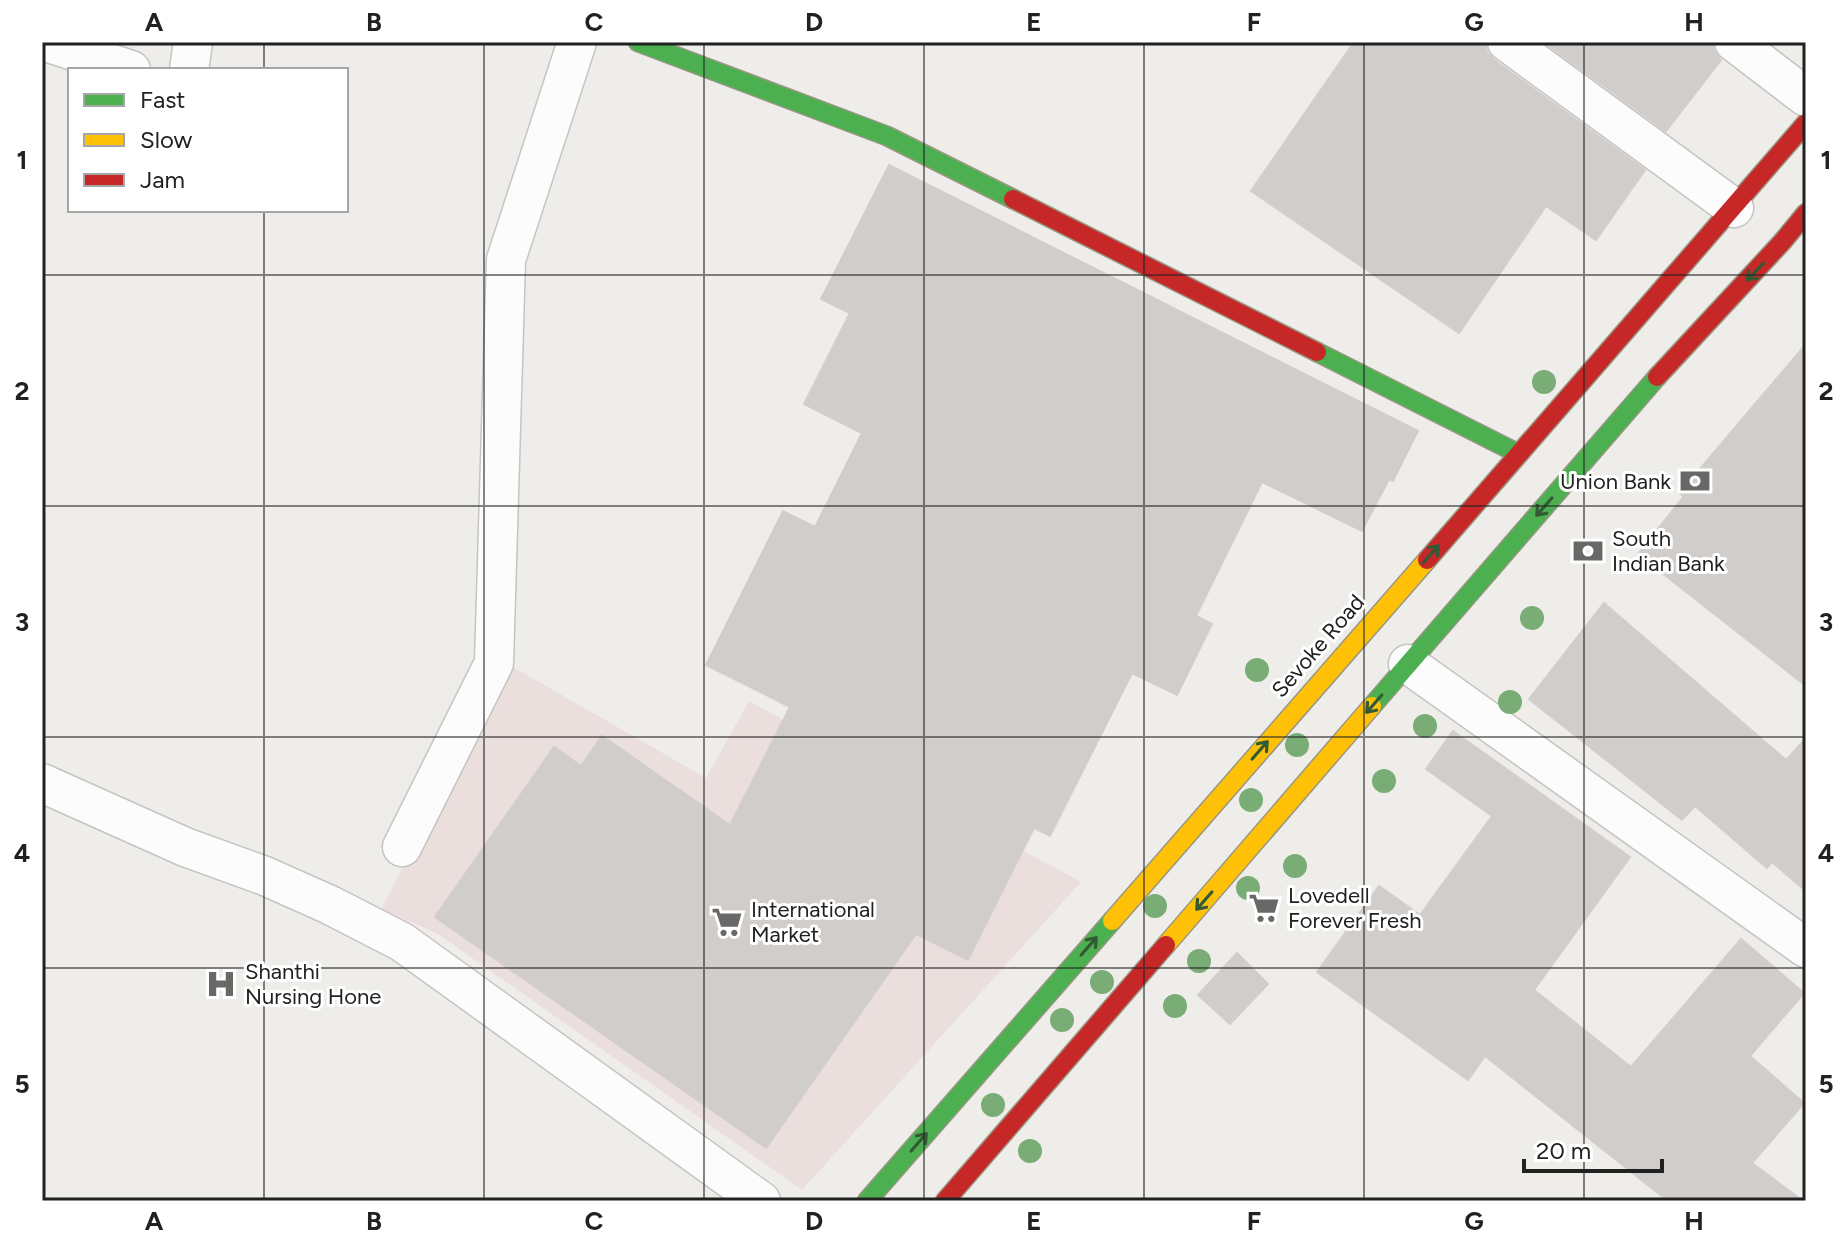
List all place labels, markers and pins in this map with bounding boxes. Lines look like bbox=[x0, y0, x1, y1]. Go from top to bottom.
bank icon: Union Bank bbox=[1678, 464, 1712, 498]
place label: Union Bank bbox=[1560, 468, 1671, 495]
place label: South Indian Bank bbox=[1612, 525, 1725, 577]
bank icon: South Indian Bank bbox=[1571, 534, 1605, 568]
place label: Lovedell Forever Fresh bbox=[1288, 882, 1422, 934]
supermarket icon: Lovedell Forever Fresh bbox=[1247, 891, 1281, 925]
place label: International Market bbox=[751, 896, 875, 948]
supermarket icon: International Market bbox=[710, 905, 744, 939]
place label: Shanthi Nursing Hone bbox=[245, 958, 381, 1010]
hospital icon: Shanthi Nursing Hone bbox=[204, 967, 238, 1001]

